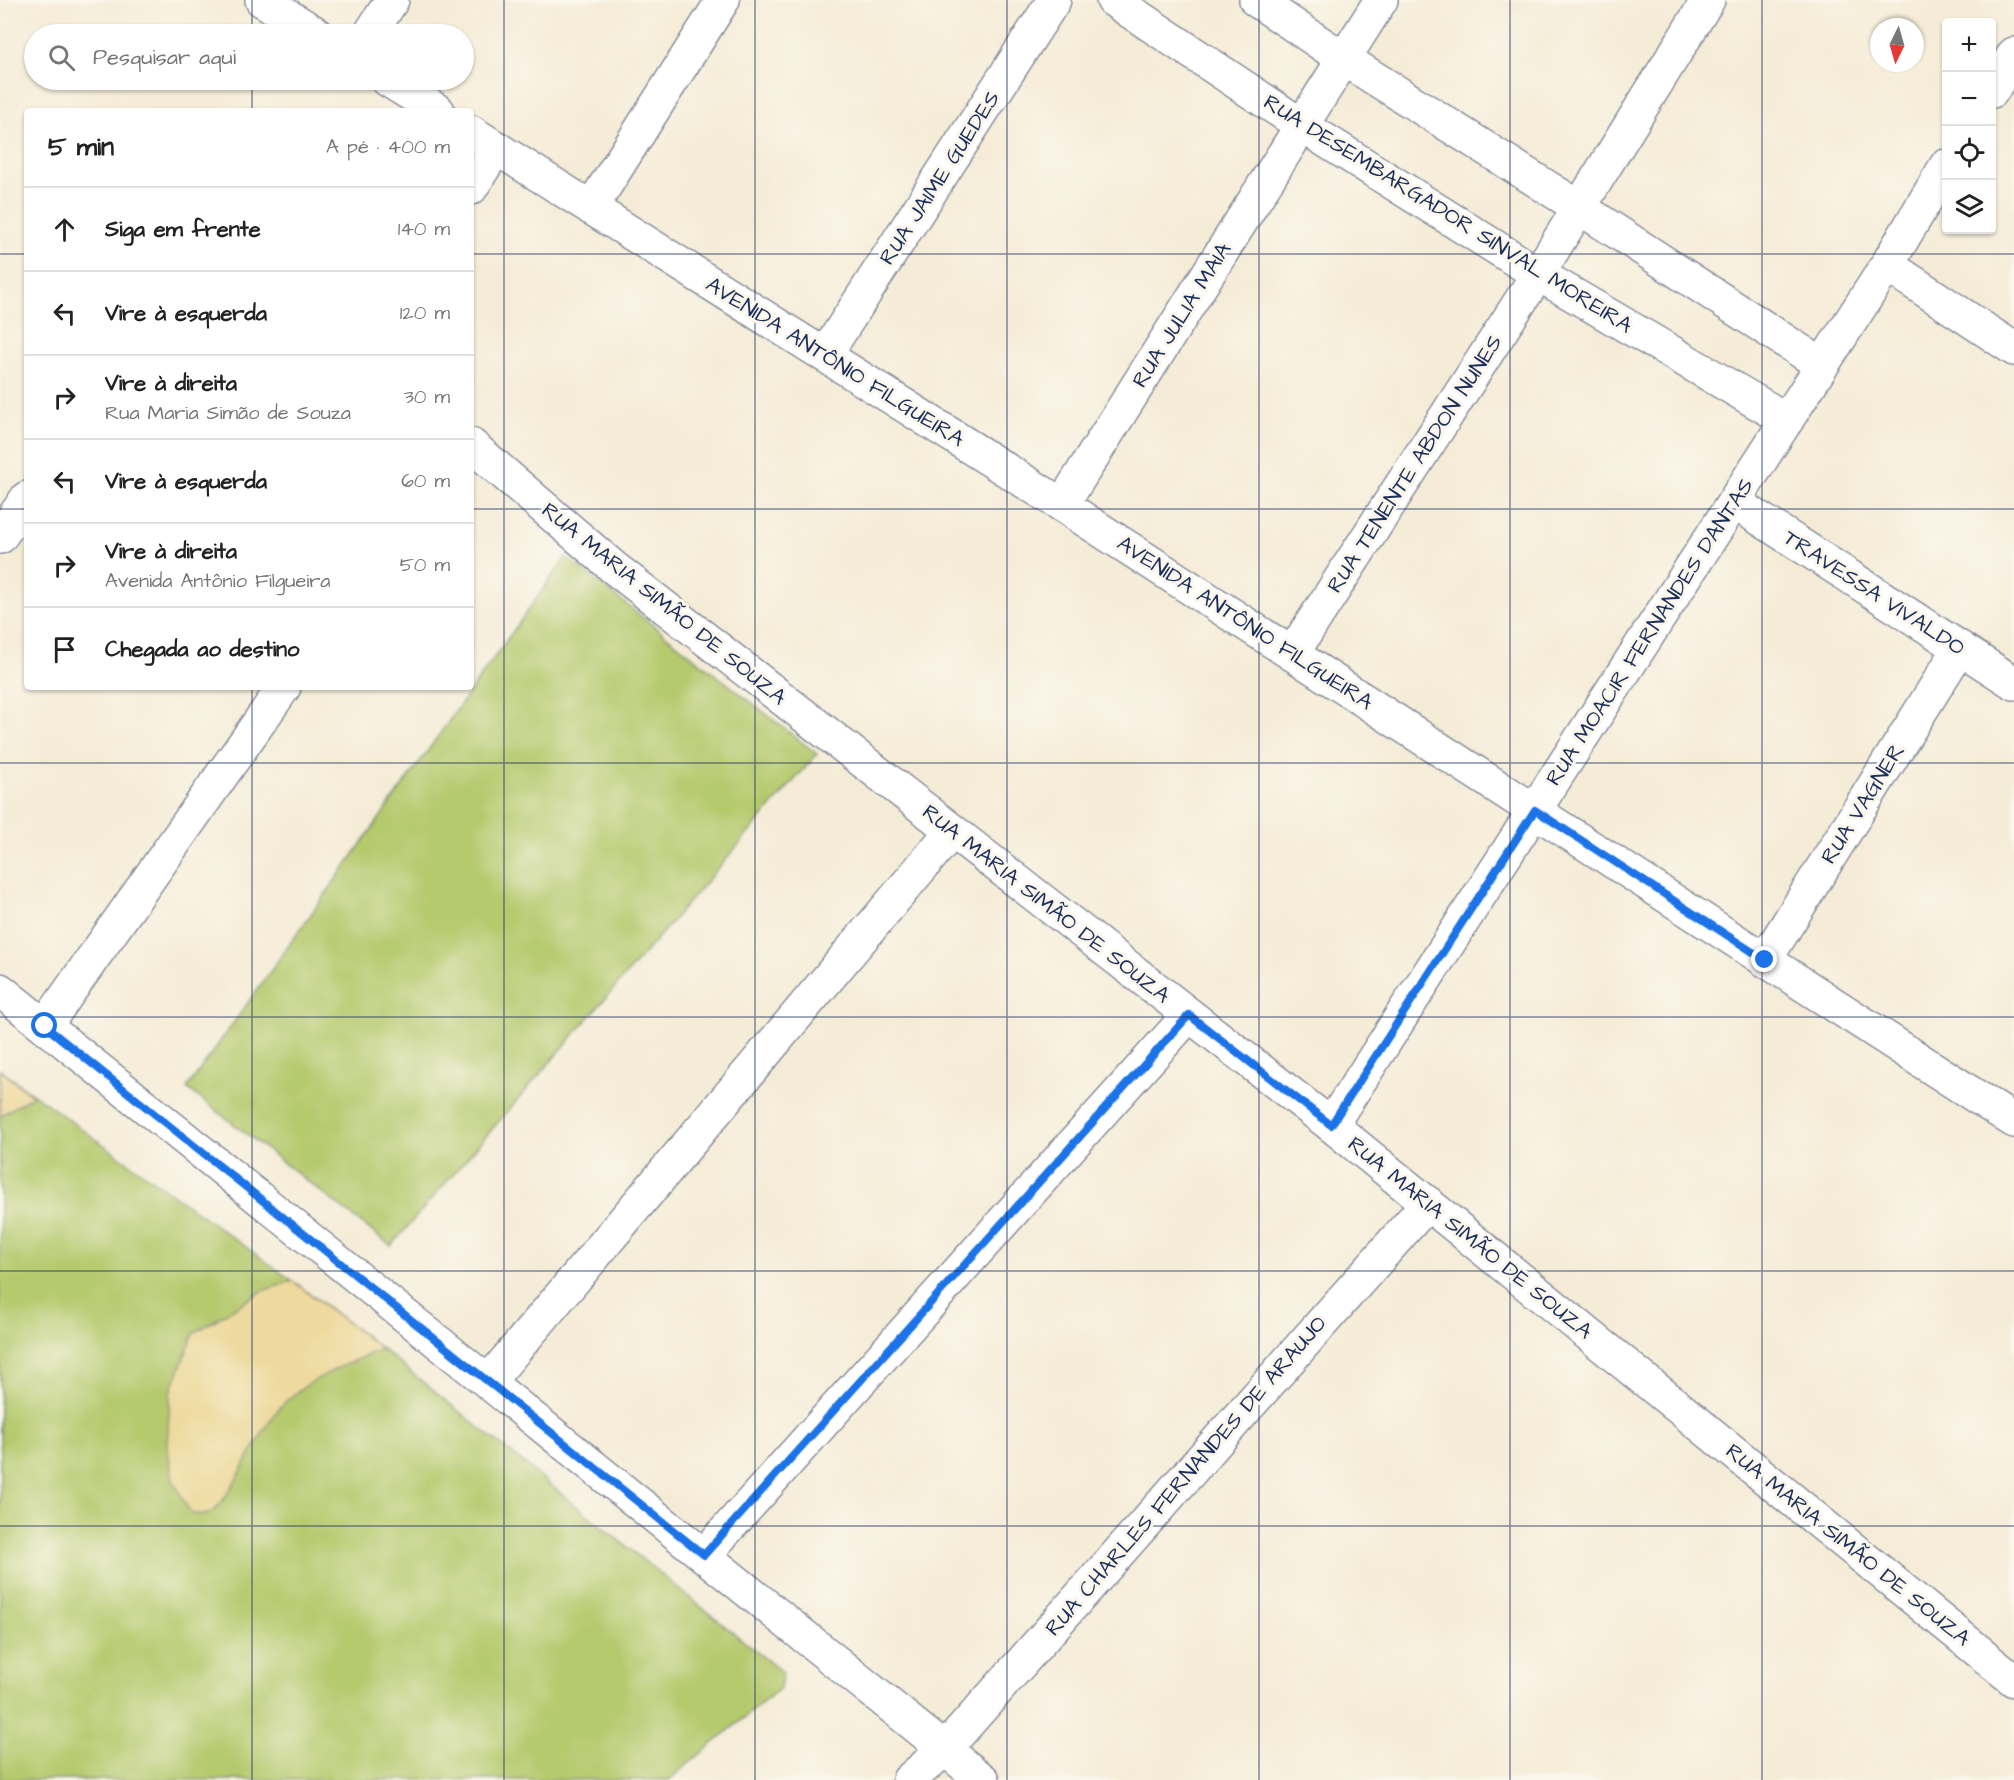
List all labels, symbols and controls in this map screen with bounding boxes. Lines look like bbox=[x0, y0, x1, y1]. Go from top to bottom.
north arrow bbox=[1870, 18, 1924, 72]
map controls bbox=[1942, 18, 1996, 234]
button: + bbox=[1942, 18, 1996, 72]
search box bbox=[24, 24, 474, 90]
icon: search bbox=[45, 41, 78, 74]
text: Pesquisar aqui bbox=[93, 42, 236, 73]
button: − bbox=[1942, 72, 1996, 126]
street label: RUA JAIME GUEDES bbox=[872, 85, 1008, 271]
street label: RUA DESEMBARGADOR SINVAL MOREIRA bbox=[1258, 87, 1638, 341]
button: locate bbox=[1942, 126, 1996, 180]
text: 5 min bbox=[48, 129, 114, 165]
text: A pé · 400 m bbox=[326, 133, 450, 161]
button: layers bbox=[1942, 180, 1996, 234]
icon: ahead bbox=[48, 213, 81, 246]
text: Siga em frente bbox=[105, 214, 261, 245]
text: 140 m bbox=[398, 215, 450, 243]
street label: RUA JULIA MAIA bbox=[1125, 236, 1239, 394]
street label: AVENIDA ANTÔNIO FILGUEIRA bbox=[700, 269, 970, 455]
icon: left bbox=[48, 297, 81, 330]
text: Vire à esquerda bbox=[105, 298, 267, 329]
text: 120 m bbox=[400, 299, 450, 327]
street label: RUA TENENTE ABDON NUNES bbox=[1320, 329, 1510, 599]
text: Vire à direita bbox=[105, 368, 237, 399]
icon: right bbox=[48, 381, 81, 414]
text: 30 m bbox=[404, 383, 450, 411]
text: Rua Maria Simão de Souza bbox=[105, 399, 351, 427]
icon: left bbox=[48, 465, 81, 498]
text: Vire à esquerda bbox=[105, 466, 267, 497]
text: 60 m bbox=[401, 467, 450, 495]
street label: RUA MOACIR FERNANDES DANTAS bbox=[1539, 472, 1761, 792]
street label: RUA MARIA SIMÃO DE SOUZA bbox=[535, 495, 793, 713]
street label: TRAVESSA VIVALDO bbox=[1777, 523, 1971, 664]
street label: AVENIDA ANTÔNIO FILGUEIRA bbox=[1111, 528, 1379, 718]
text: Vire à direita bbox=[105, 536, 237, 567]
icon: right bbox=[48, 549, 81, 582]
text: 50 m bbox=[400, 551, 450, 579]
text: Avenida Antônio Filgueira bbox=[105, 567, 330, 595]
icon: arrive bbox=[48, 633, 81, 666]
text: Chegada ao destino bbox=[105, 634, 299, 665]
street label: RUA VAGNER bbox=[1814, 738, 1912, 870]
street label: RUA MARIA SIMÃO DE SOUZA bbox=[915, 797, 1177, 1011]
route end bbox=[1751, 946, 1777, 972]
route start bbox=[31, 1012, 57, 1038]
street label: RUA MARIA SIMÃO DE SOUZA bbox=[1341, 1129, 1599, 1347]
street label: RUA CHARLES FERNANDES DE ARAUJO bbox=[1038, 1309, 1334, 1643]
street label: RUA MARIA SIMÃO DE SOUZA bbox=[1719, 1436, 1977, 1654]

